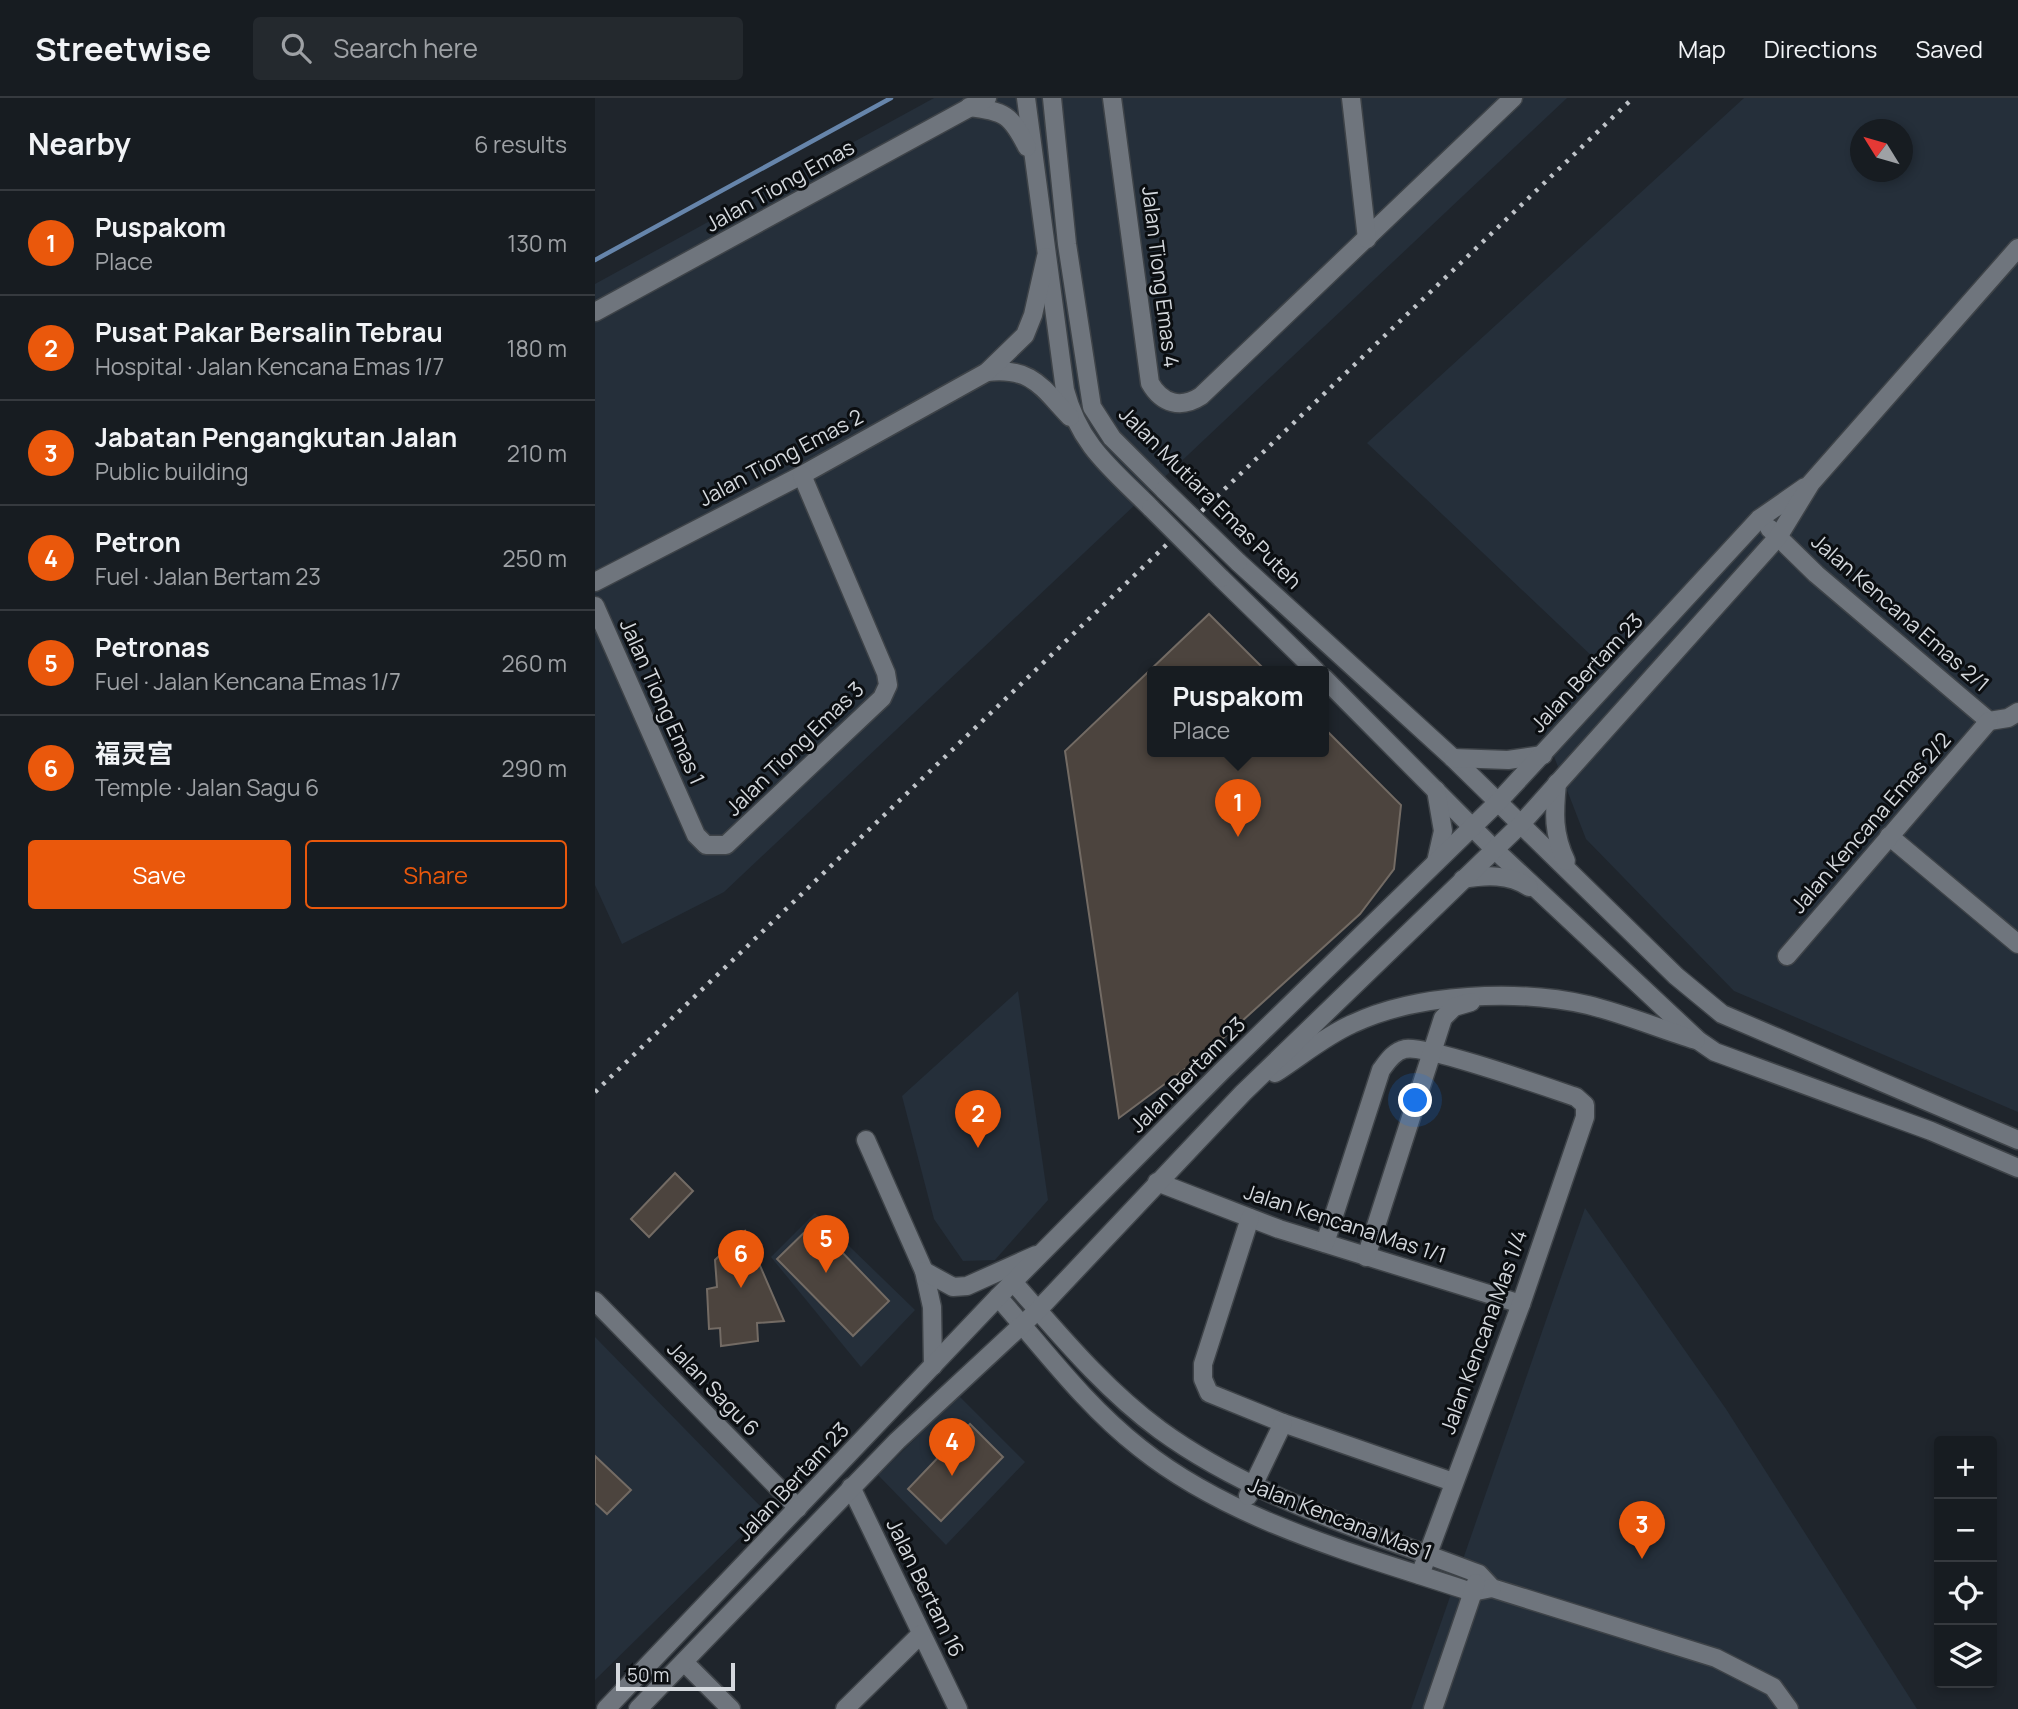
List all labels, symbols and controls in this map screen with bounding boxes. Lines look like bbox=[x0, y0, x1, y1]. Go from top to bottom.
search box bbox=[253, 17, 743, 80]
text: Streetwise bbox=[35, 26, 211, 71]
icon: search bbox=[277, 29, 315, 67]
text: Search here bbox=[333, 30, 478, 66]
text: Map bbox=[1678, 32, 1726, 65]
text: Directions bbox=[1764, 32, 1877, 65]
text: Saved bbox=[1915, 32, 1983, 65]
north arrow bbox=[1850, 119, 1913, 182]
text: Nearby bbox=[28, 123, 131, 164]
text: 6 results bbox=[474, 128, 567, 160]
street label: Jalan Tiong Emas bbox=[700, 133, 859, 238]
street label: Jalan Tiong Emas 4 bbox=[1136, 185, 1186, 369]
text: Puspakom bbox=[95, 209, 226, 245]
text: 1 bbox=[46, 227, 56, 259]
text: 130 m bbox=[507, 227, 567, 259]
text: Place bbox=[95, 245, 153, 277]
text: Pusat Pakar Bersalin Tebrau bbox=[95, 314, 443, 350]
text: 2 bbox=[44, 332, 58, 364]
text: 180 m bbox=[507, 332, 567, 364]
text: Hospital · Jalan Kencana Emas 1/7 bbox=[95, 350, 444, 382]
street label: Jalan Mutiara Emas Puteh bbox=[1113, 400, 1308, 595]
street label: Jalan Tiong Emas 2 bbox=[693, 402, 868, 512]
text: Jabatan Pengangkutan Jalan bbox=[95, 419, 457, 455]
text: 3 bbox=[44, 437, 58, 469]
text: 210 m bbox=[507, 437, 567, 469]
text: Public building bbox=[95, 455, 249, 487]
text: Petron bbox=[95, 524, 181, 560]
street label: Jalan Kencana Emas 2/1 bbox=[1806, 527, 1996, 697]
text: 4 bbox=[44, 542, 58, 574]
text: 250 m bbox=[502, 542, 567, 574]
text: Fuel · Jalan Bertam 23 bbox=[95, 560, 321, 592]
street label: Jalan Bertam 23 bbox=[1524, 607, 1649, 738]
street label: Jalan Tiong Emas 1 bbox=[614, 614, 712, 789]
text: Petronas bbox=[95, 629, 210, 665]
text: 5 bbox=[44, 647, 58, 679]
text: 260 m bbox=[501, 647, 567, 679]
text: Fuel · Jalan Kencana Emas 1/7 bbox=[95, 665, 401, 697]
popup bbox=[1147, 666, 1329, 757]
street label: Jalan Tiong Emas 3 bbox=[719, 675, 869, 822]
text: Puspakom bbox=[1172, 678, 1304, 714]
text: Place bbox=[1172, 714, 1230, 746]
street label: Jalan Kencana Emas 2/2 bbox=[1784, 726, 1957, 919]
text: 福灵宫 bbox=[95, 735, 173, 771]
text: 6 bbox=[44, 752, 58, 784]
text: 290 m bbox=[501, 752, 567, 784]
text: Temple · Jalan Sagu 6 bbox=[95, 771, 319, 803]
pin: 1 bbox=[1215, 779, 1261, 837]
button: Save bbox=[28, 840, 291, 909]
button: Share bbox=[305, 840, 567, 909]
street label: Jalan Bertam 23 bbox=[1123, 1010, 1251, 1138]
your location bbox=[1398, 1083, 1432, 1117]
pin: 2 bbox=[955, 1090, 1001, 1148]
street label: Jalan Kencana Mas 1/1 bbox=[1241, 1177, 1450, 1269]
pin: 5 bbox=[803, 1215, 849, 1273]
street label: Jalan Kencana Mas 1/4 bbox=[1433, 1226, 1533, 1438]
pin: 6 bbox=[718, 1230, 764, 1288]
street label: Jalan Sagu 6 bbox=[661, 1335, 766, 1442]
street label: Jalan Bertam 23 bbox=[730, 1416, 855, 1547]
pin: 4 bbox=[929, 1418, 975, 1476]
map controls bbox=[1934, 1436, 1997, 1688]
button: + bbox=[1934, 1436, 1997, 1499]
street label: Jalan Kencana Mas 1 bbox=[1244, 1470, 1436, 1566]
button: − bbox=[1934, 1499, 1997, 1562]
pin: 3 bbox=[1619, 1501, 1665, 1559]
street label: Jalan Bertam 16 bbox=[880, 1514, 972, 1661]
button: locate bbox=[1934, 1562, 1997, 1625]
button: layers bbox=[1934, 1625, 1997, 1688]
scale bar bbox=[616, 1660, 735, 1692]
text: 50 m bbox=[627, 1662, 669, 1688]

